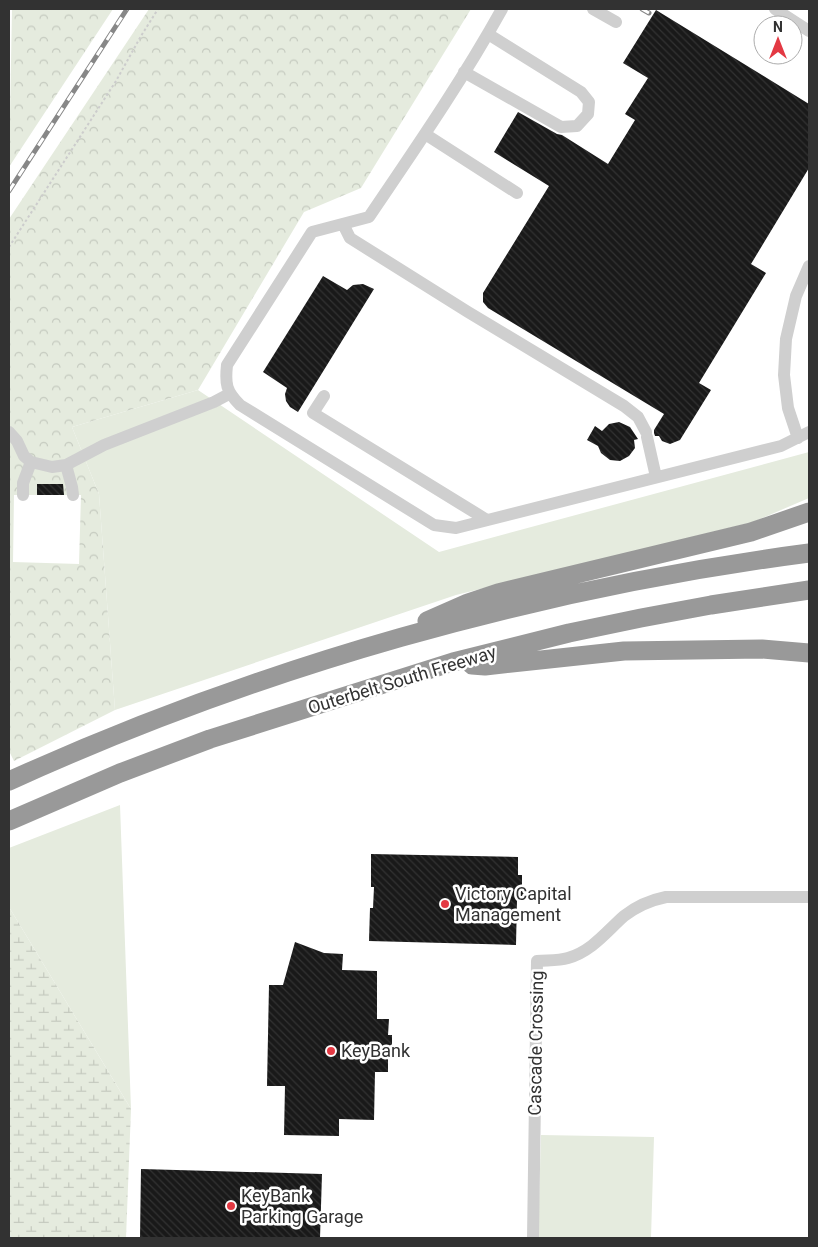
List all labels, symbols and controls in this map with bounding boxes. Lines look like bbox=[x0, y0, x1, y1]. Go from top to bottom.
north arrow bbox=[753, 15, 803, 65]
text: N bbox=[773, 19, 783, 35]
street label: Outerbelt South Freeway bbox=[305, 641, 499, 718]
place label: Victory Capital Management bbox=[455, 883, 572, 925]
marker: Victory Capital Management bbox=[439, 898, 451, 910]
street label: Cascade Crossing bbox=[524, 970, 547, 1116]
place label: KeyBank bbox=[341, 1040, 411, 1061]
marker: KeyBank bbox=[325, 1045, 337, 1057]
place label: KeyBank Parking Garage bbox=[241, 1185, 363, 1227]
marker: KeyBank Parking Garage bbox=[225, 1200, 237, 1212]

